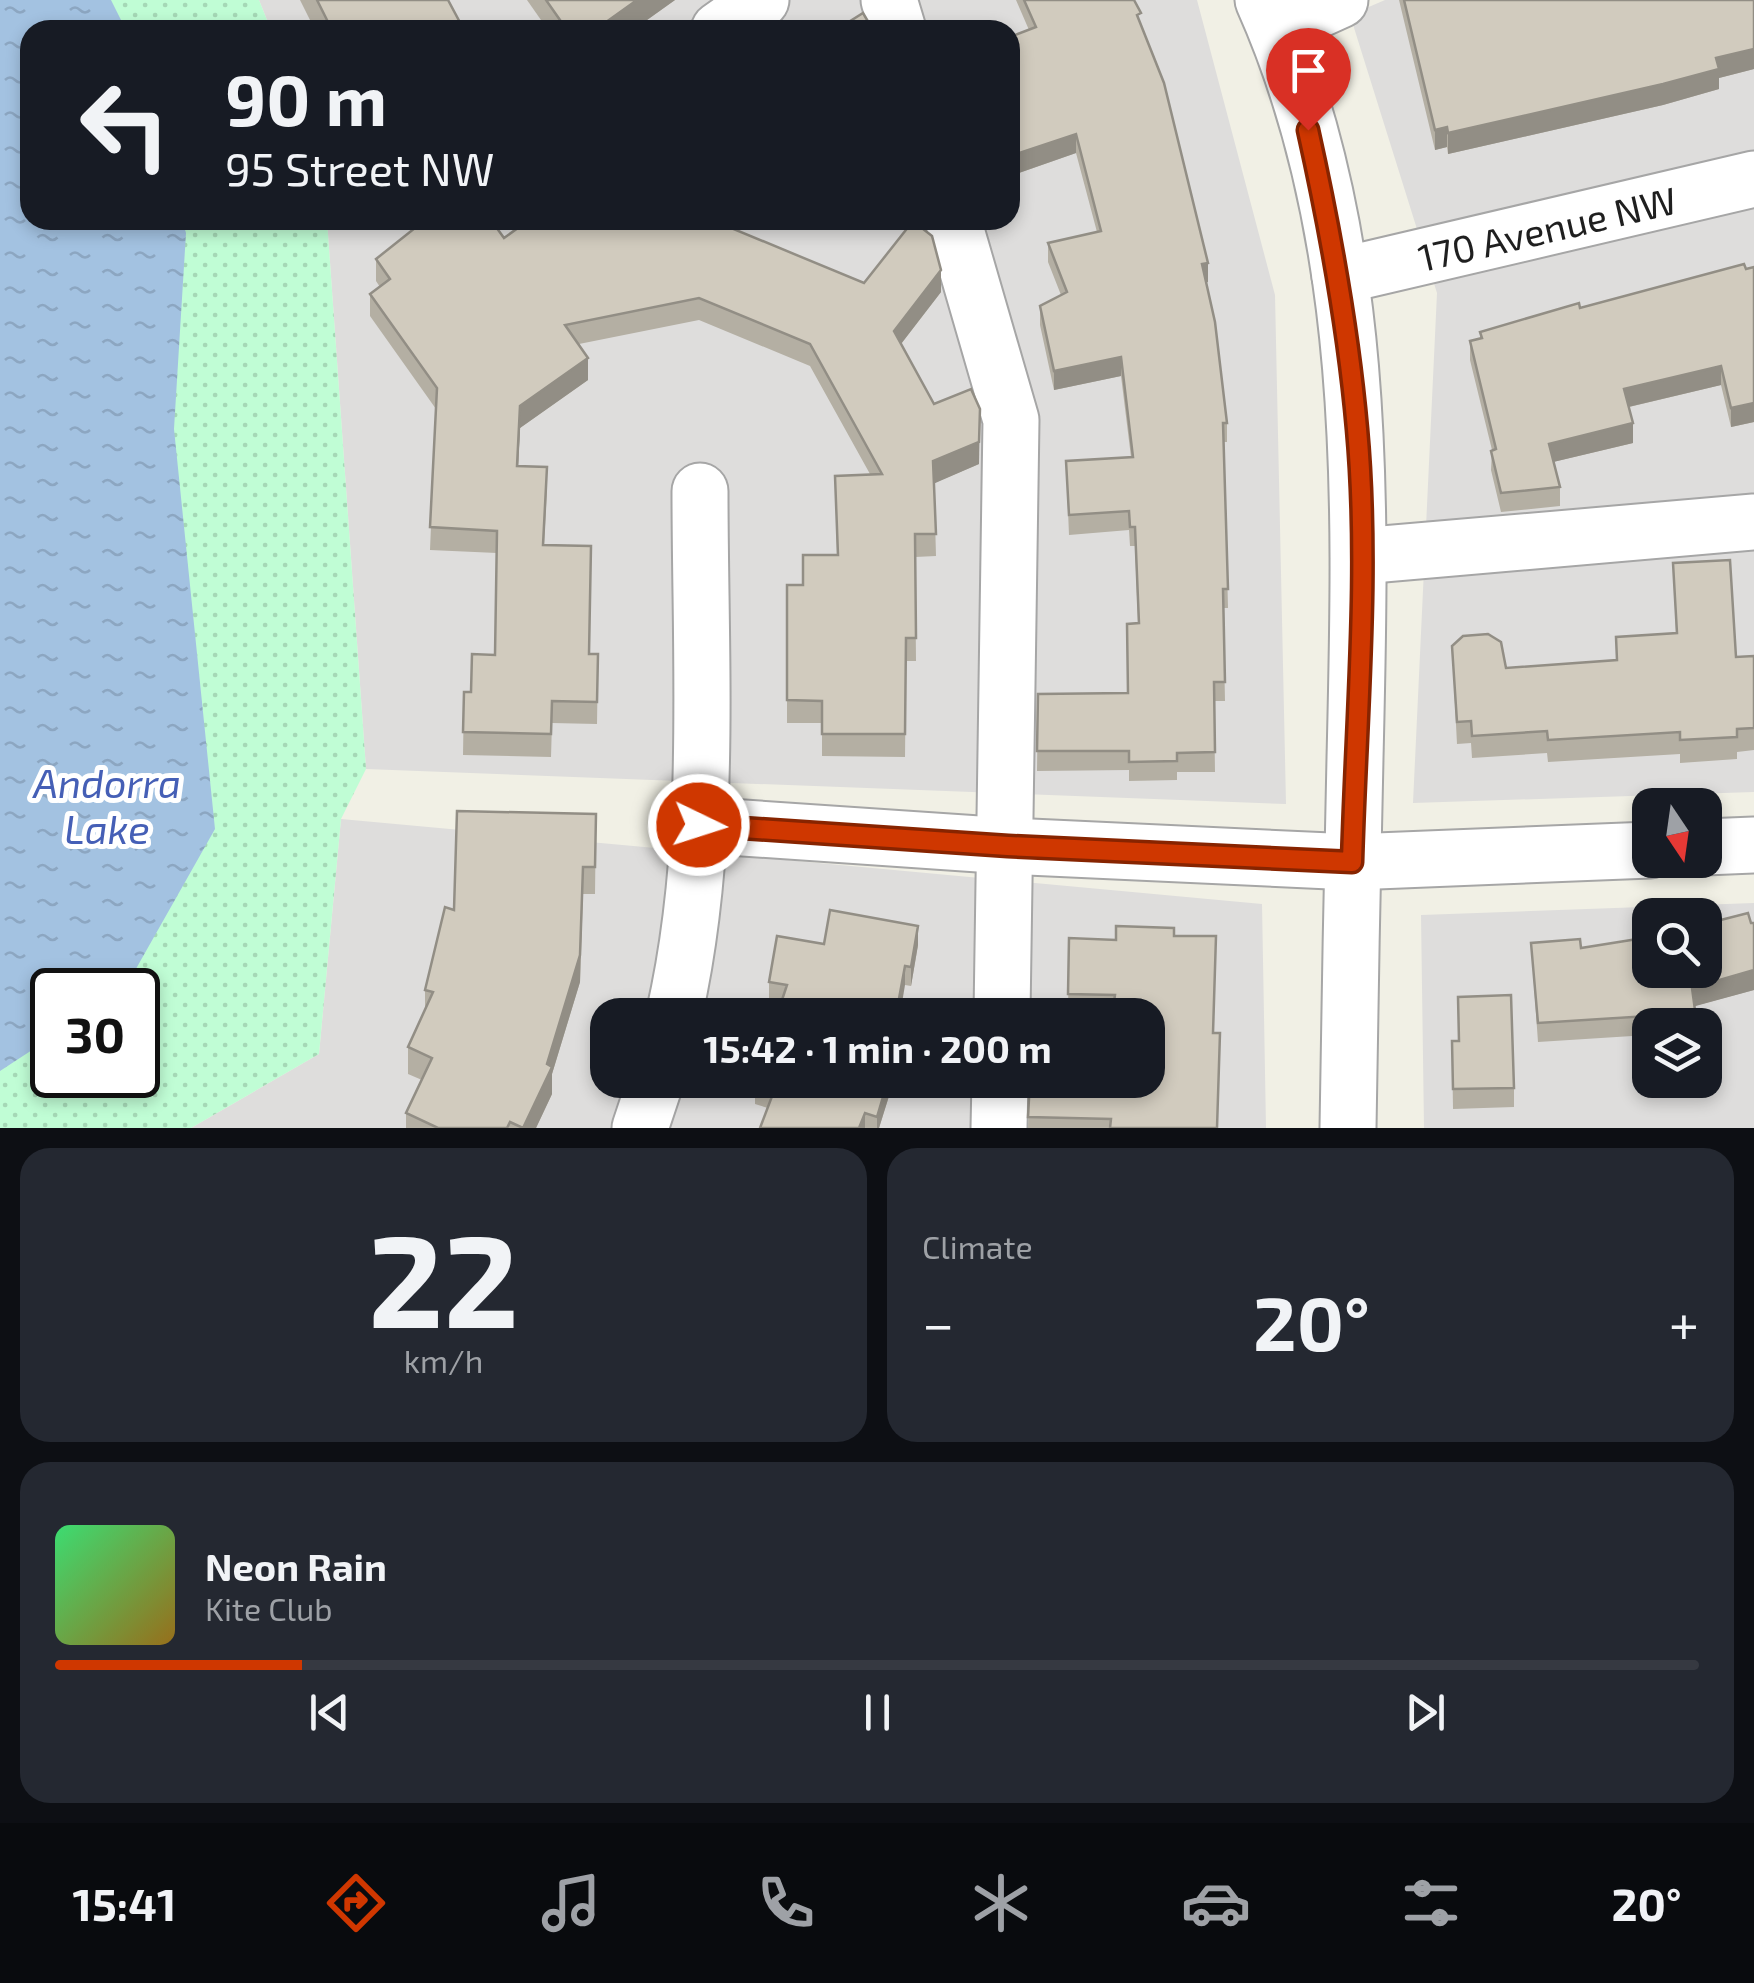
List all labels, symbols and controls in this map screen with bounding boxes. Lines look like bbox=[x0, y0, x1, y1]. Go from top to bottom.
pin bbox=[1266, 28, 1351, 131]
icon: arrive bbox=[1281, 43, 1336, 98]
text: 90 m bbox=[225, 56, 387, 140]
icon: left bbox=[60, 60, 190, 190]
text: 95 Street NW bbox=[225, 141, 494, 195]
street label: 170 Avenue NW bbox=[1413, 176, 1681, 280]
water label: Andorra Lake bbox=[31, 758, 181, 852]
position arrow bbox=[647, 773, 751, 877]
north arrow bbox=[1632, 788, 1722, 878]
map controls bbox=[1632, 788, 1722, 1098]
button: search bbox=[1632, 898, 1722, 988]
speed limit sign: 30 bbox=[30, 968, 160, 1098]
button: layers bbox=[1632, 1008, 1722, 1098]
text: 15:42 · 1 min · 200 m bbox=[703, 1025, 1052, 1071]
text: 22 bbox=[368, 1198, 519, 1354]
text: Climate bbox=[922, 1227, 1033, 1265]
text: 20° bbox=[1253, 1276, 1370, 1366]
text: − bbox=[922, 1289, 954, 1355]
text: + bbox=[1669, 1289, 1699, 1355]
text: km/h bbox=[404, 1341, 483, 1379]
text: Neon Rain bbox=[205, 1543, 387, 1589]
text: Kite Club bbox=[205, 1589, 333, 1627]
icon: previous bbox=[302, 1685, 357, 1740]
icon: pause bbox=[850, 1685, 905, 1740]
icon: next bbox=[1398, 1685, 1453, 1740]
icon: directions bbox=[321, 1868, 391, 1938]
icon: music bbox=[536, 1868, 606, 1938]
icon: phone bbox=[751, 1868, 821, 1938]
icon: climate bbox=[966, 1868, 1036, 1938]
icon: car bbox=[1181, 1868, 1251, 1938]
icon: filters bbox=[1396, 1868, 1466, 1938]
text: 15:41 bbox=[73, 1876, 176, 1930]
text: 20° bbox=[1611, 1876, 1681, 1930]

